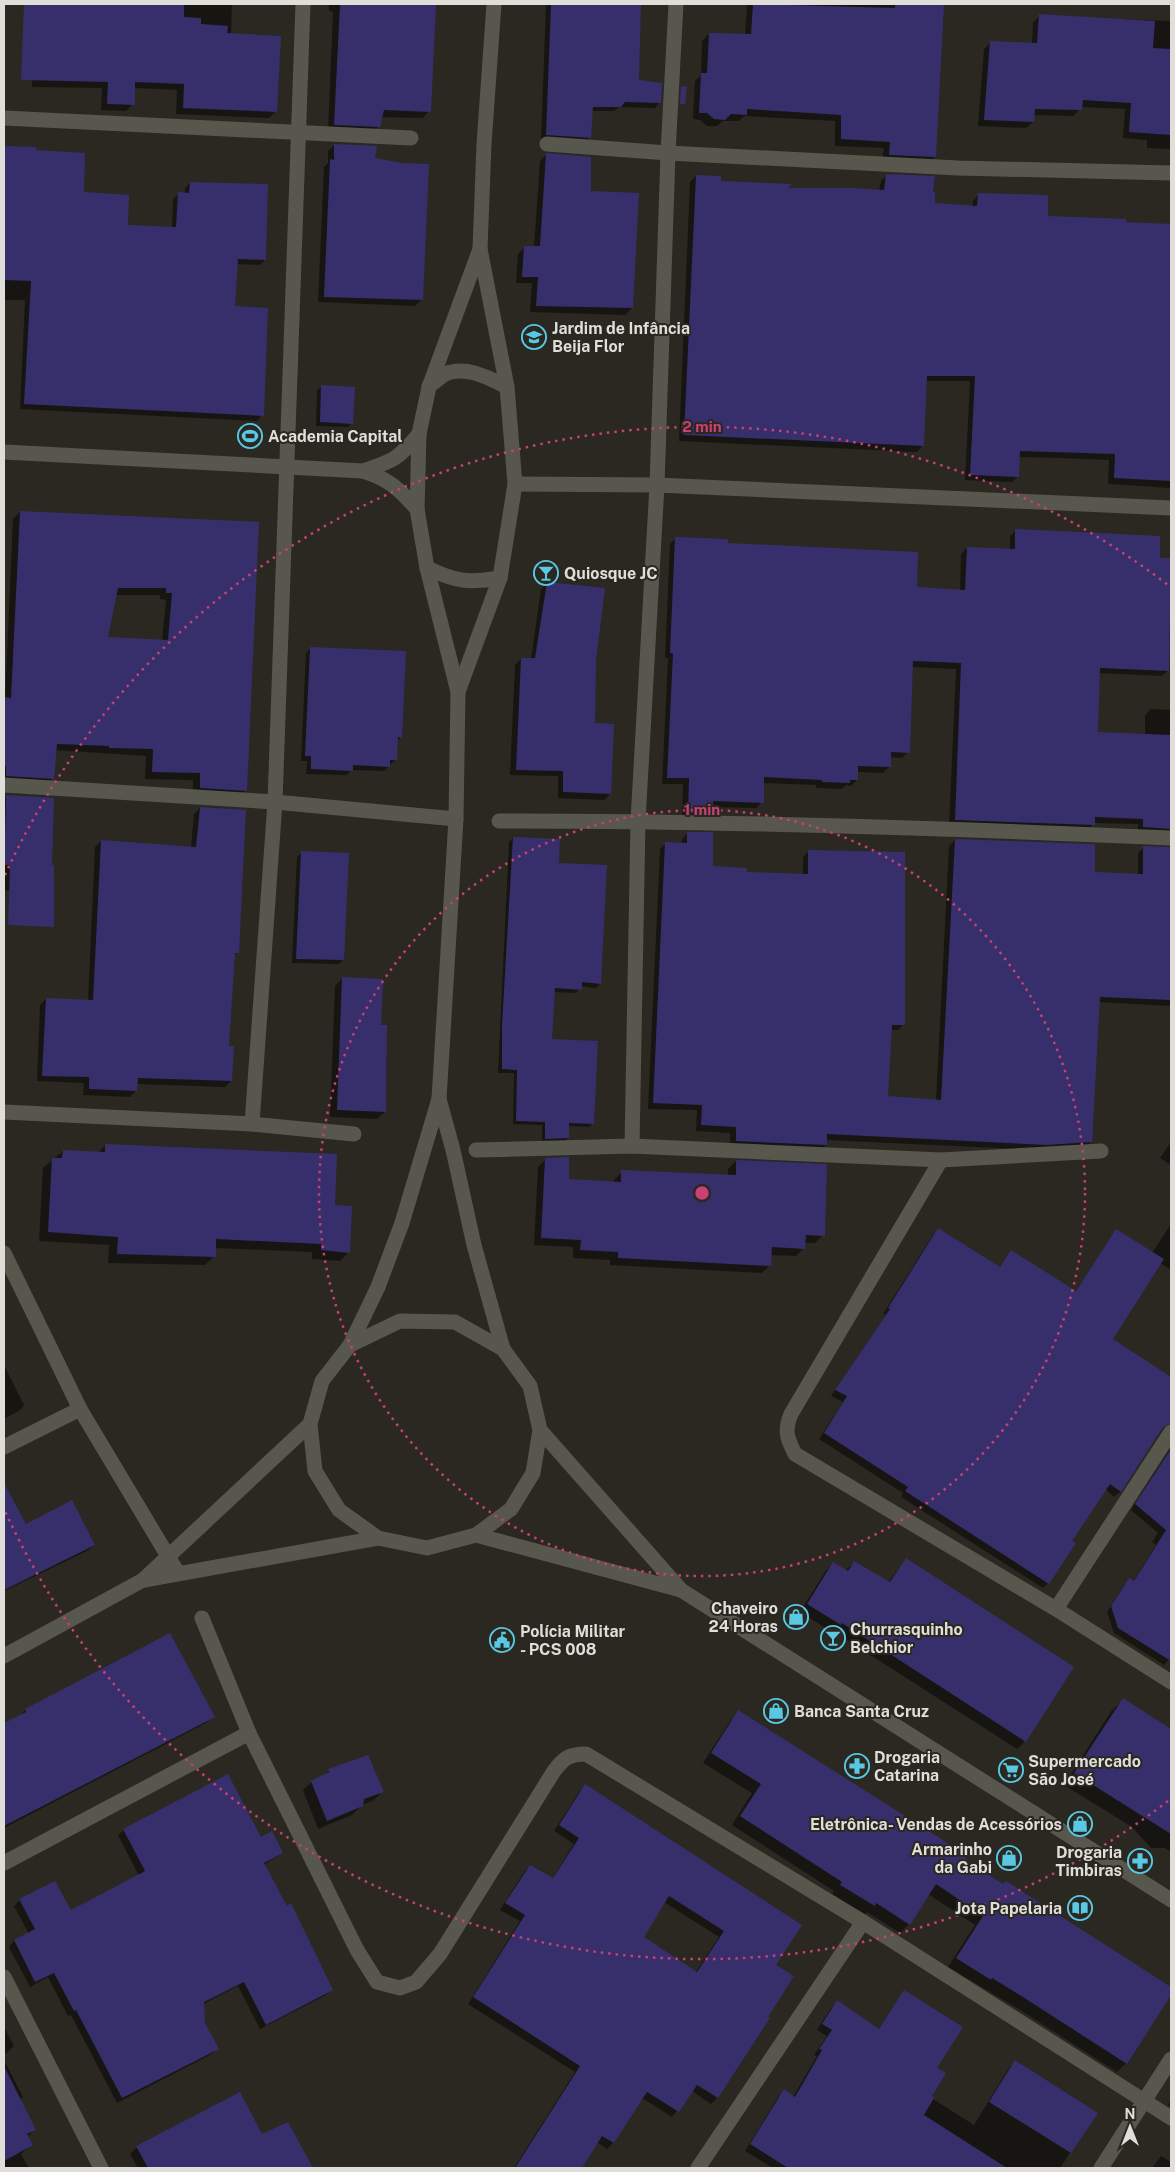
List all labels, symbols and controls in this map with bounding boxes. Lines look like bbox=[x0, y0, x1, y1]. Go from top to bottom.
place label: Jardim de Infância Beija Flor bbox=[552, 319, 690, 356]
school or university icon: Jardim de Infância Beija Flor bbox=[521, 324, 547, 350]
text: 2 min bbox=[682, 418, 722, 435]
sports icon: Academia Capital bbox=[237, 423, 263, 449]
place label: Academia Capital bbox=[268, 427, 403, 446]
bar icon: Quiosque JC bbox=[533, 560, 559, 586]
place label: Quiosque JC bbox=[564, 564, 658, 583]
text: 1 min bbox=[684, 801, 720, 818]
centre of rings bbox=[693, 1184, 711, 1202]
place label: Chaveiro 24 Horas bbox=[709, 1599, 778, 1636]
shop icon: Chaveiro 24 Horas bbox=[783, 1604, 809, 1630]
place label: Churrasquinho Belchior bbox=[850, 1620, 963, 1657]
place label: Polícia Militar - PCS 008 bbox=[520, 1622, 626, 1659]
bar icon: Churrasquinho Belchior bbox=[820, 1625, 846, 1651]
public building icon: Polícia Militar - PCS 008 bbox=[489, 1627, 515, 1653]
shop icon: Banca Santa Cruz bbox=[763, 1698, 789, 1724]
place label: Banca Santa Cruz bbox=[794, 1702, 929, 1721]
place label: Drogaria Catarina bbox=[874, 1748, 940, 1785]
place label: Supermercado São José bbox=[1028, 1752, 1141, 1789]
pharmacy icon: Drogaria Catarina bbox=[844, 1753, 870, 1779]
supermarket icon: Supermercado São José bbox=[998, 1757, 1024, 1783]
shop icon: Eletrônica- Vendas de Acessórios bbox=[1067, 1811, 1093, 1837]
place label: Eletrônica- Vendas de Acessórios bbox=[810, 1815, 1062, 1834]
place label: Armarinho da Gabi bbox=[911, 1840, 992, 1877]
place label: Drogaria Timbiras bbox=[1056, 1843, 1122, 1880]
shop icon: Armarinho da Gabi bbox=[996, 1845, 1022, 1871]
pharmacy icon: Drogaria Timbiras bbox=[1127, 1848, 1153, 1874]
library icon: Jota Papelaria bbox=[1067, 1895, 1093, 1921]
place label: Jota Papelaria bbox=[955, 1899, 1062, 1918]
north arrow bbox=[1105, 2102, 1155, 2152]
text: N bbox=[1125, 2106, 1135, 2122]

